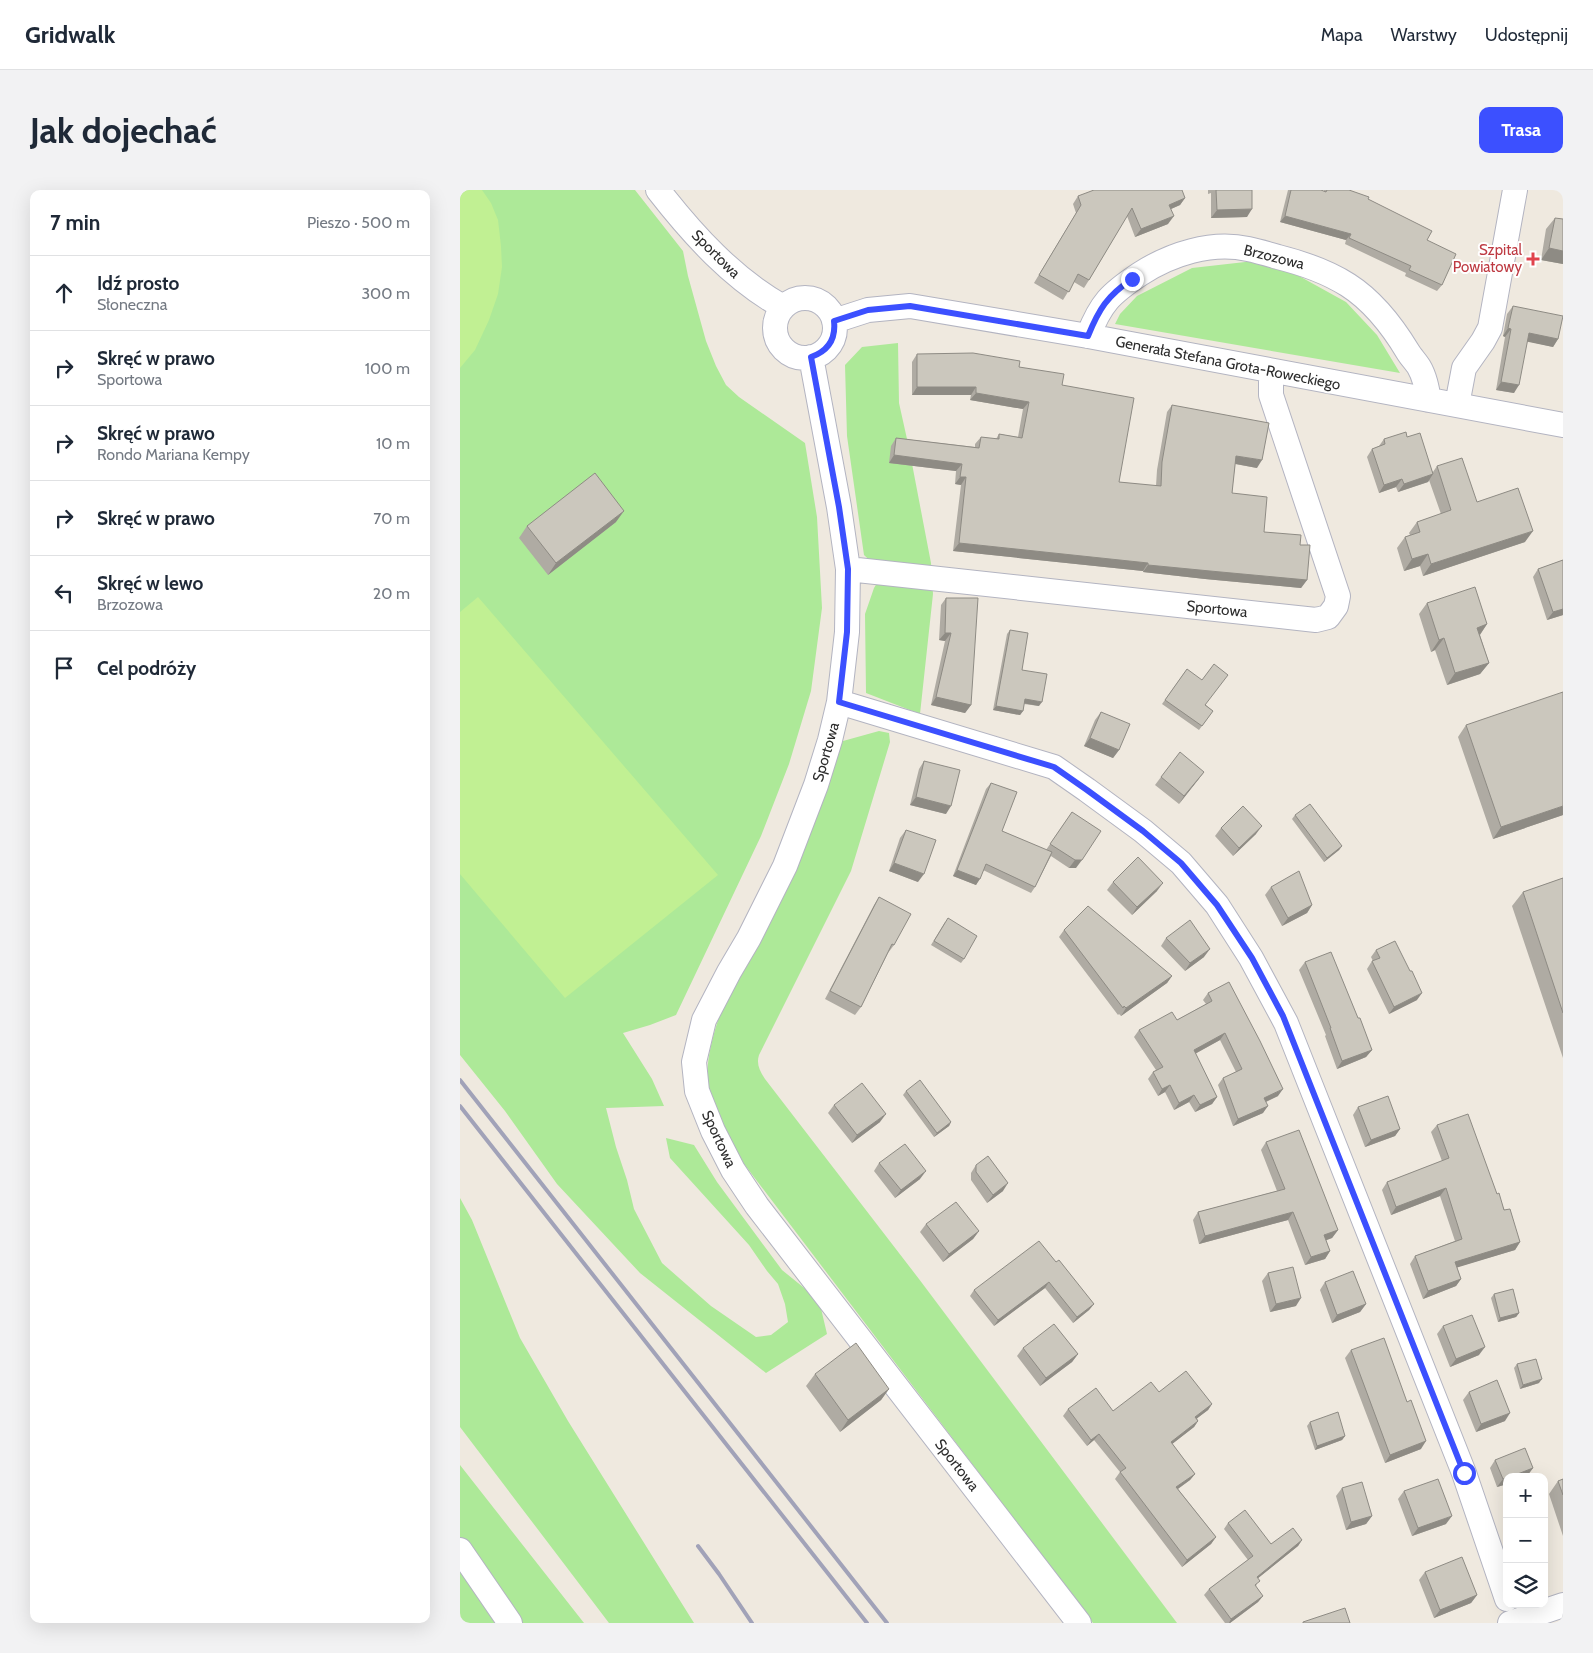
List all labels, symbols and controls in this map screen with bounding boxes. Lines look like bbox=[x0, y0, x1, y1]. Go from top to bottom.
text: Gridwalk bbox=[25, 20, 115, 49]
text: Mapa bbox=[1321, 24, 1363, 46]
text: Warstwy bbox=[1391, 24, 1457, 46]
text: Udostępnij bbox=[1485, 24, 1568, 46]
button: Trasa bbox=[1479, 107, 1563, 153]
text: Jak dojechać bbox=[30, 109, 217, 152]
text: 7 min bbox=[50, 210, 100, 235]
text: Pieszo · 500 m bbox=[307, 213, 410, 232]
street label: Sportowa bbox=[688, 226, 745, 283]
street label: Brzozowa bbox=[1242, 241, 1307, 273]
place label: Szpital Powiatowy bbox=[1453, 241, 1522, 276]
marker: Szpital Powiatowy bbox=[1526, 252, 1540, 266]
route end bbox=[1121, 268, 1144, 291]
text: Idź prosto bbox=[97, 272, 179, 295]
icon: ahead bbox=[50, 279, 78, 307]
text: 300 m bbox=[361, 284, 410, 303]
text: Słoneczna bbox=[97, 295, 167, 314]
street label: Generała Stefana Grota-Roweckiego bbox=[1114, 332, 1342, 394]
text: Skręć w prawo bbox=[97, 347, 215, 370]
icon: right bbox=[50, 354, 78, 382]
text: 100 m bbox=[365, 359, 410, 378]
text: Sportowa bbox=[97, 370, 162, 389]
text: Skręć w prawo bbox=[97, 422, 215, 445]
icon: right bbox=[50, 429, 78, 457]
text: 10 m bbox=[376, 434, 410, 453]
text: Rondo Mariana Kempy bbox=[97, 445, 250, 464]
icon: right bbox=[50, 504, 78, 532]
text: Skręć w prawo bbox=[97, 507, 215, 530]
text: 70 m bbox=[373, 509, 410, 528]
text: Skręć w lewo bbox=[97, 572, 203, 595]
icon: left bbox=[50, 579, 78, 607]
text: 20 m bbox=[373, 584, 410, 603]
text: Brzozowa bbox=[97, 595, 163, 614]
street label: Sportowa bbox=[1186, 597, 1249, 621]
icon: arrive bbox=[50, 654, 78, 682]
text: Cel podróży bbox=[97, 657, 196, 680]
street label: Sportowa bbox=[809, 719, 843, 784]
street label: Sportowa bbox=[698, 1107, 740, 1171]
street label: Sportowa bbox=[931, 1435, 983, 1495]
route start bbox=[1453, 1462, 1476, 1485]
map controls bbox=[1503, 1473, 1548, 1608]
button: + bbox=[1503, 1473, 1548, 1518]
button: − bbox=[1503, 1518, 1548, 1563]
button: layers bbox=[1503, 1563, 1548, 1608]

